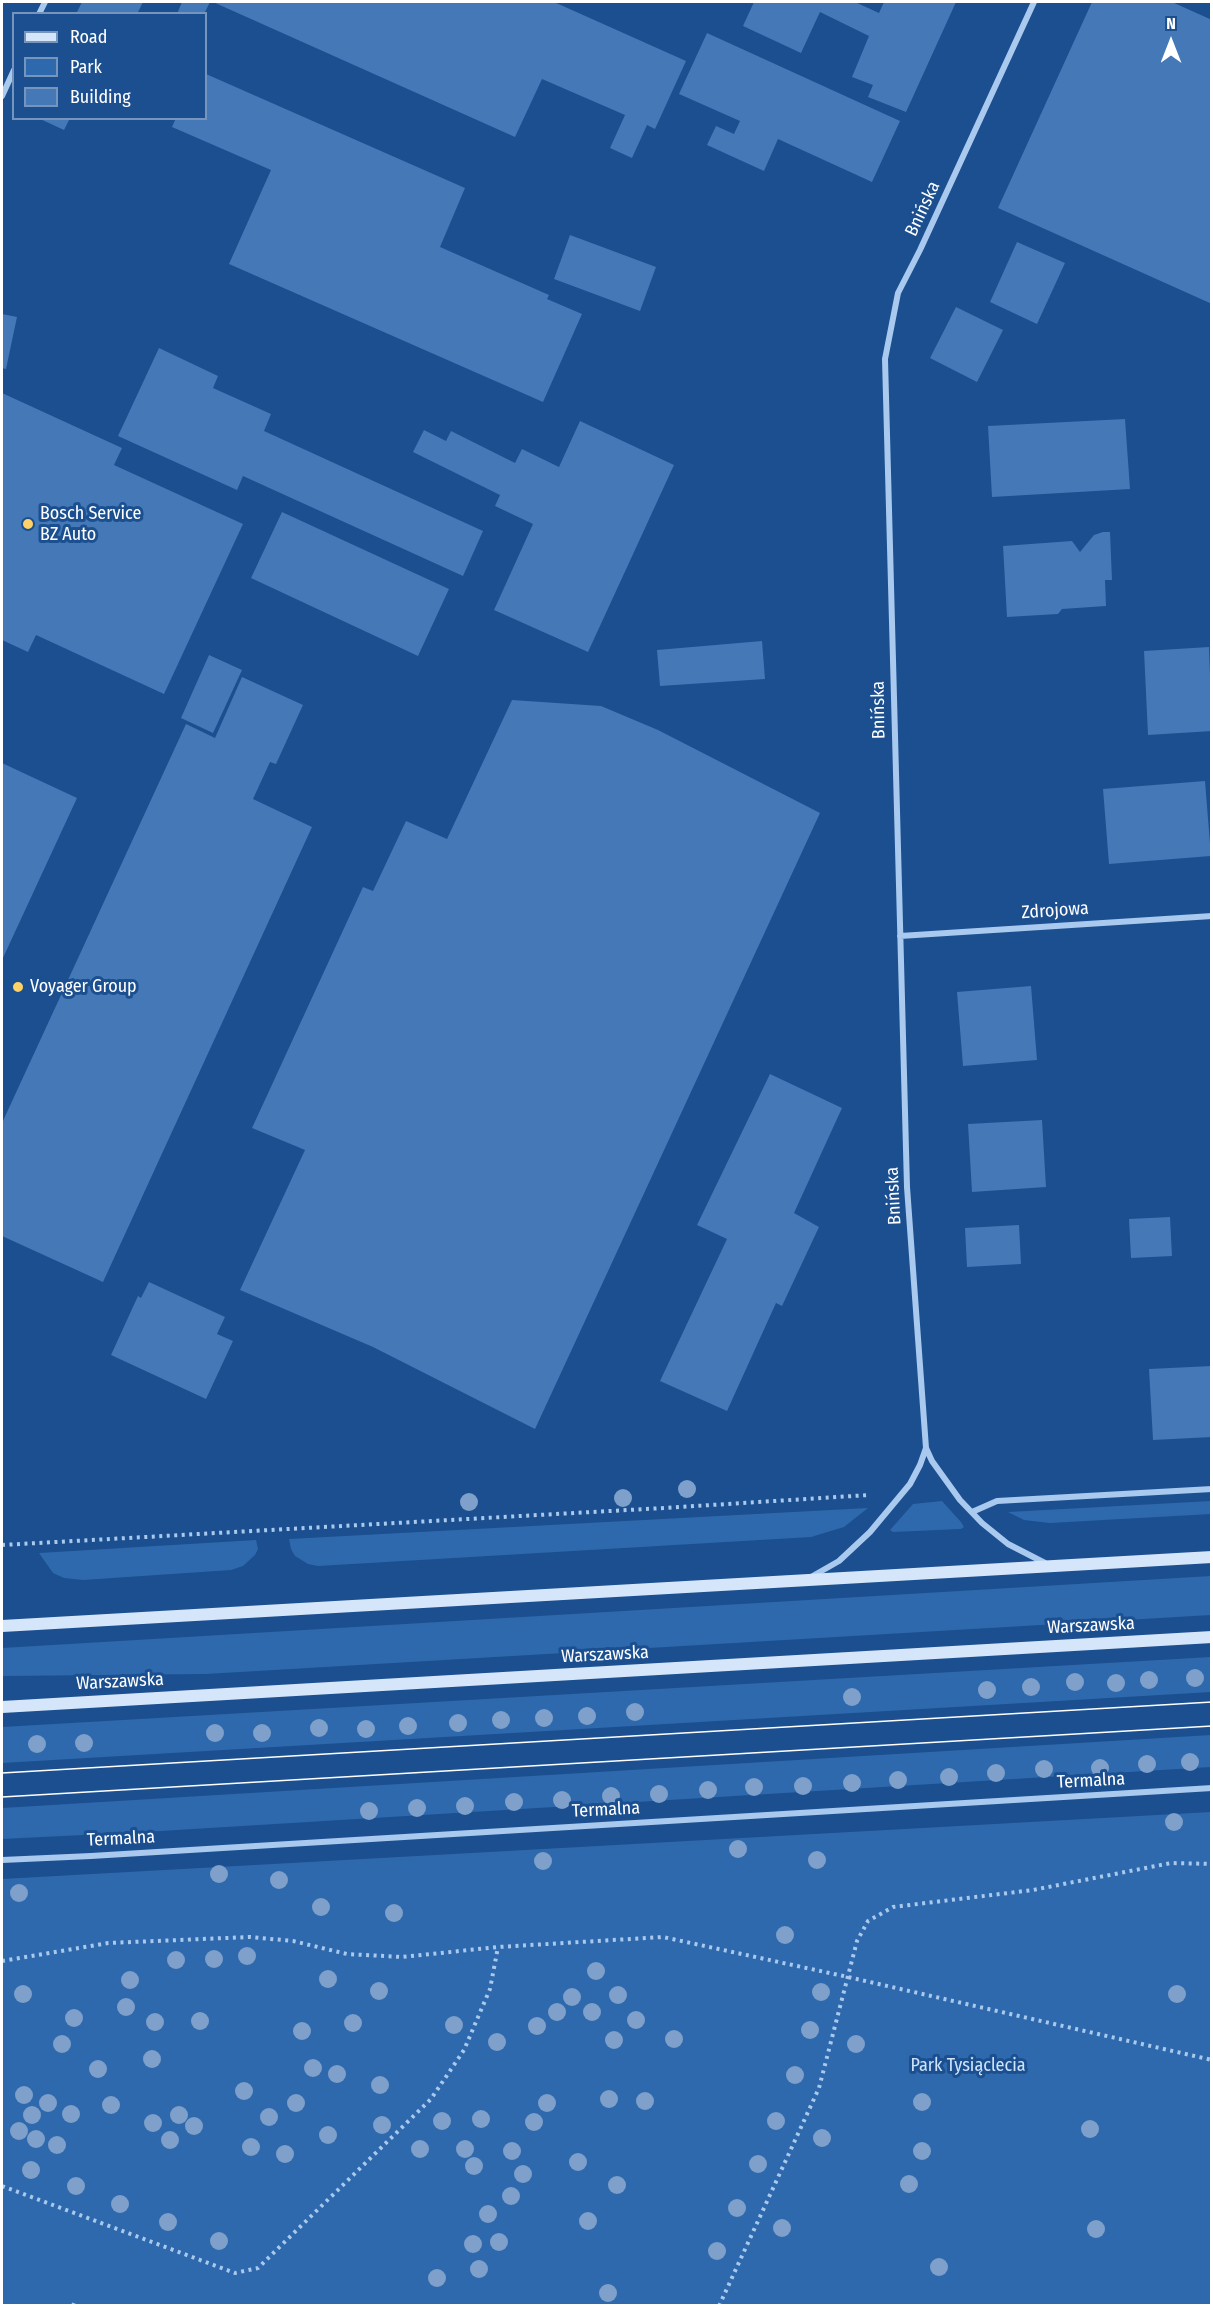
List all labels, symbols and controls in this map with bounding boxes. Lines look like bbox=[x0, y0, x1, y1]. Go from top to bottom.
legend bbox=[12, 12, 207, 120]
north arrow bbox=[1141, 12, 1201, 72]
text: N bbox=[1166, 14, 1176, 33]
text: Road bbox=[70, 26, 107, 48]
text: Park bbox=[70, 56, 102, 78]
text: Building bbox=[70, 86, 131, 108]
street label: Bnińska bbox=[901, 178, 945, 240]
place label: Bosch Service BZ Auto bbox=[40, 503, 141, 546]
marker: Bosch Service BZ Auto bbox=[21, 517, 35, 531]
street label: Bnińska bbox=[868, 681, 890, 739]
street label: Zdrojowa bbox=[1021, 898, 1089, 924]
place label: Voyager Group bbox=[30, 976, 137, 998]
marker: Voyager Group bbox=[11, 980, 25, 994]
street label: Bnińska bbox=[882, 1166, 906, 1226]
street label: Warszawska bbox=[1047, 1613, 1135, 1639]
street label: Warszawska bbox=[561, 1642, 649, 1668]
street label: Warszawska bbox=[76, 1669, 164, 1695]
street label: Termalna bbox=[1056, 1768, 1126, 1794]
street label: Termalna bbox=[571, 1797, 641, 1823]
street label: Termalna bbox=[86, 1826, 156, 1852]
park label: Park Tysiąclecia bbox=[910, 2055, 1026, 2077]

